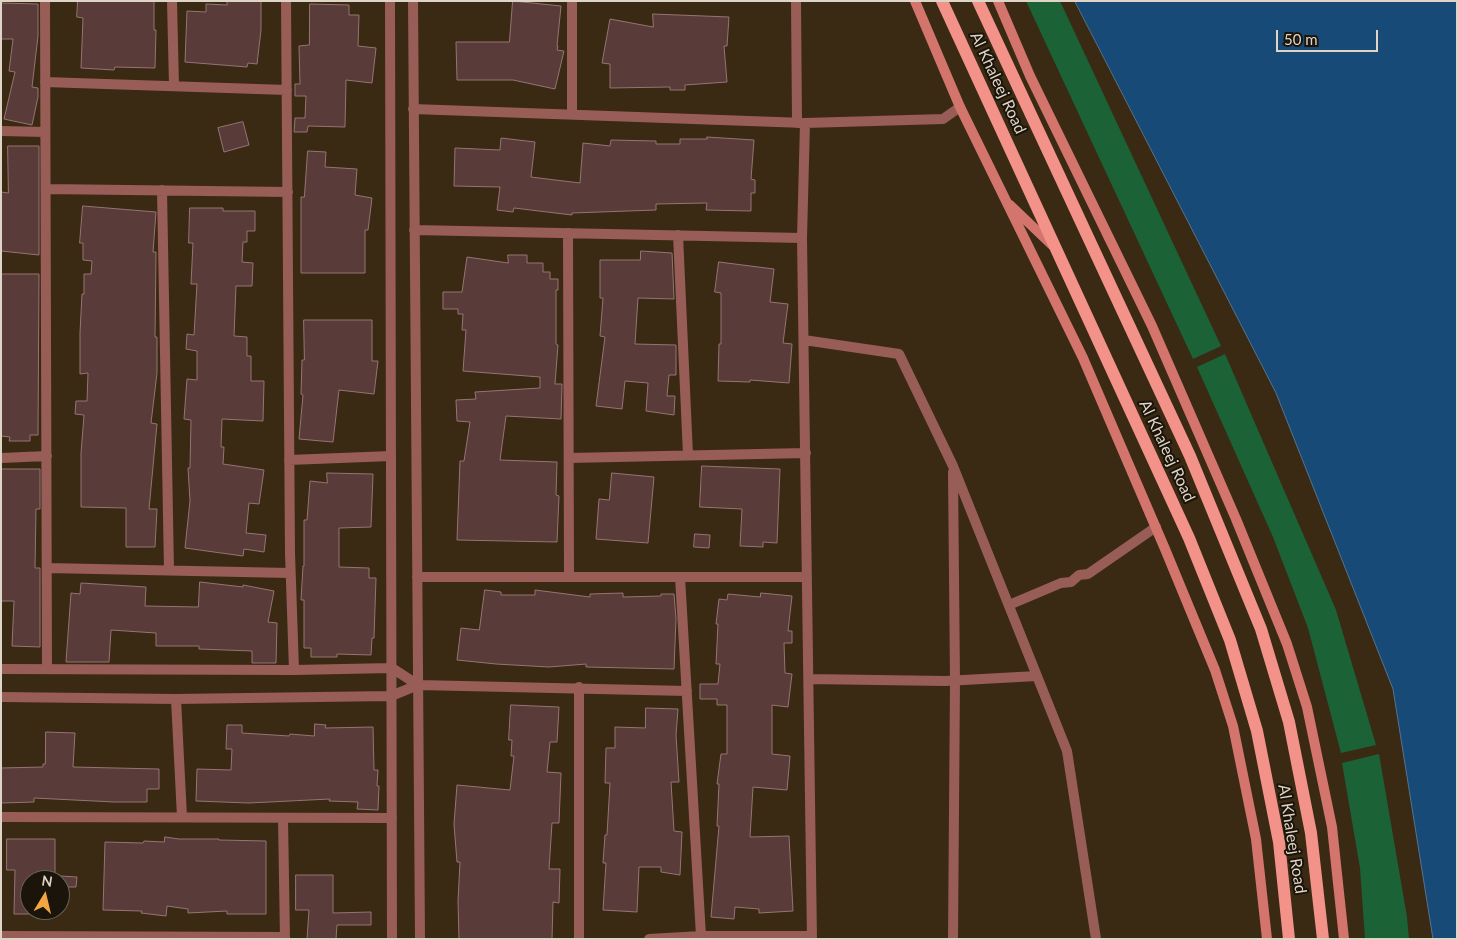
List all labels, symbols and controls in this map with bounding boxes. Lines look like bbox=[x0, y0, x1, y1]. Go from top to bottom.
scale bar bbox=[1278, 20, 1380, 52]
street label: Al Khaleej Road bbox=[966, 29, 1030, 137]
text: 50 m bbox=[1284, 30, 1318, 48]
street label: Al Khaleej Road bbox=[1135, 397, 1199, 505]
street label: Al Khaleej Road bbox=[1274, 783, 1310, 895]
north arrow bbox=[20, 870, 70, 920]
text: N bbox=[41, 871, 54, 890]

